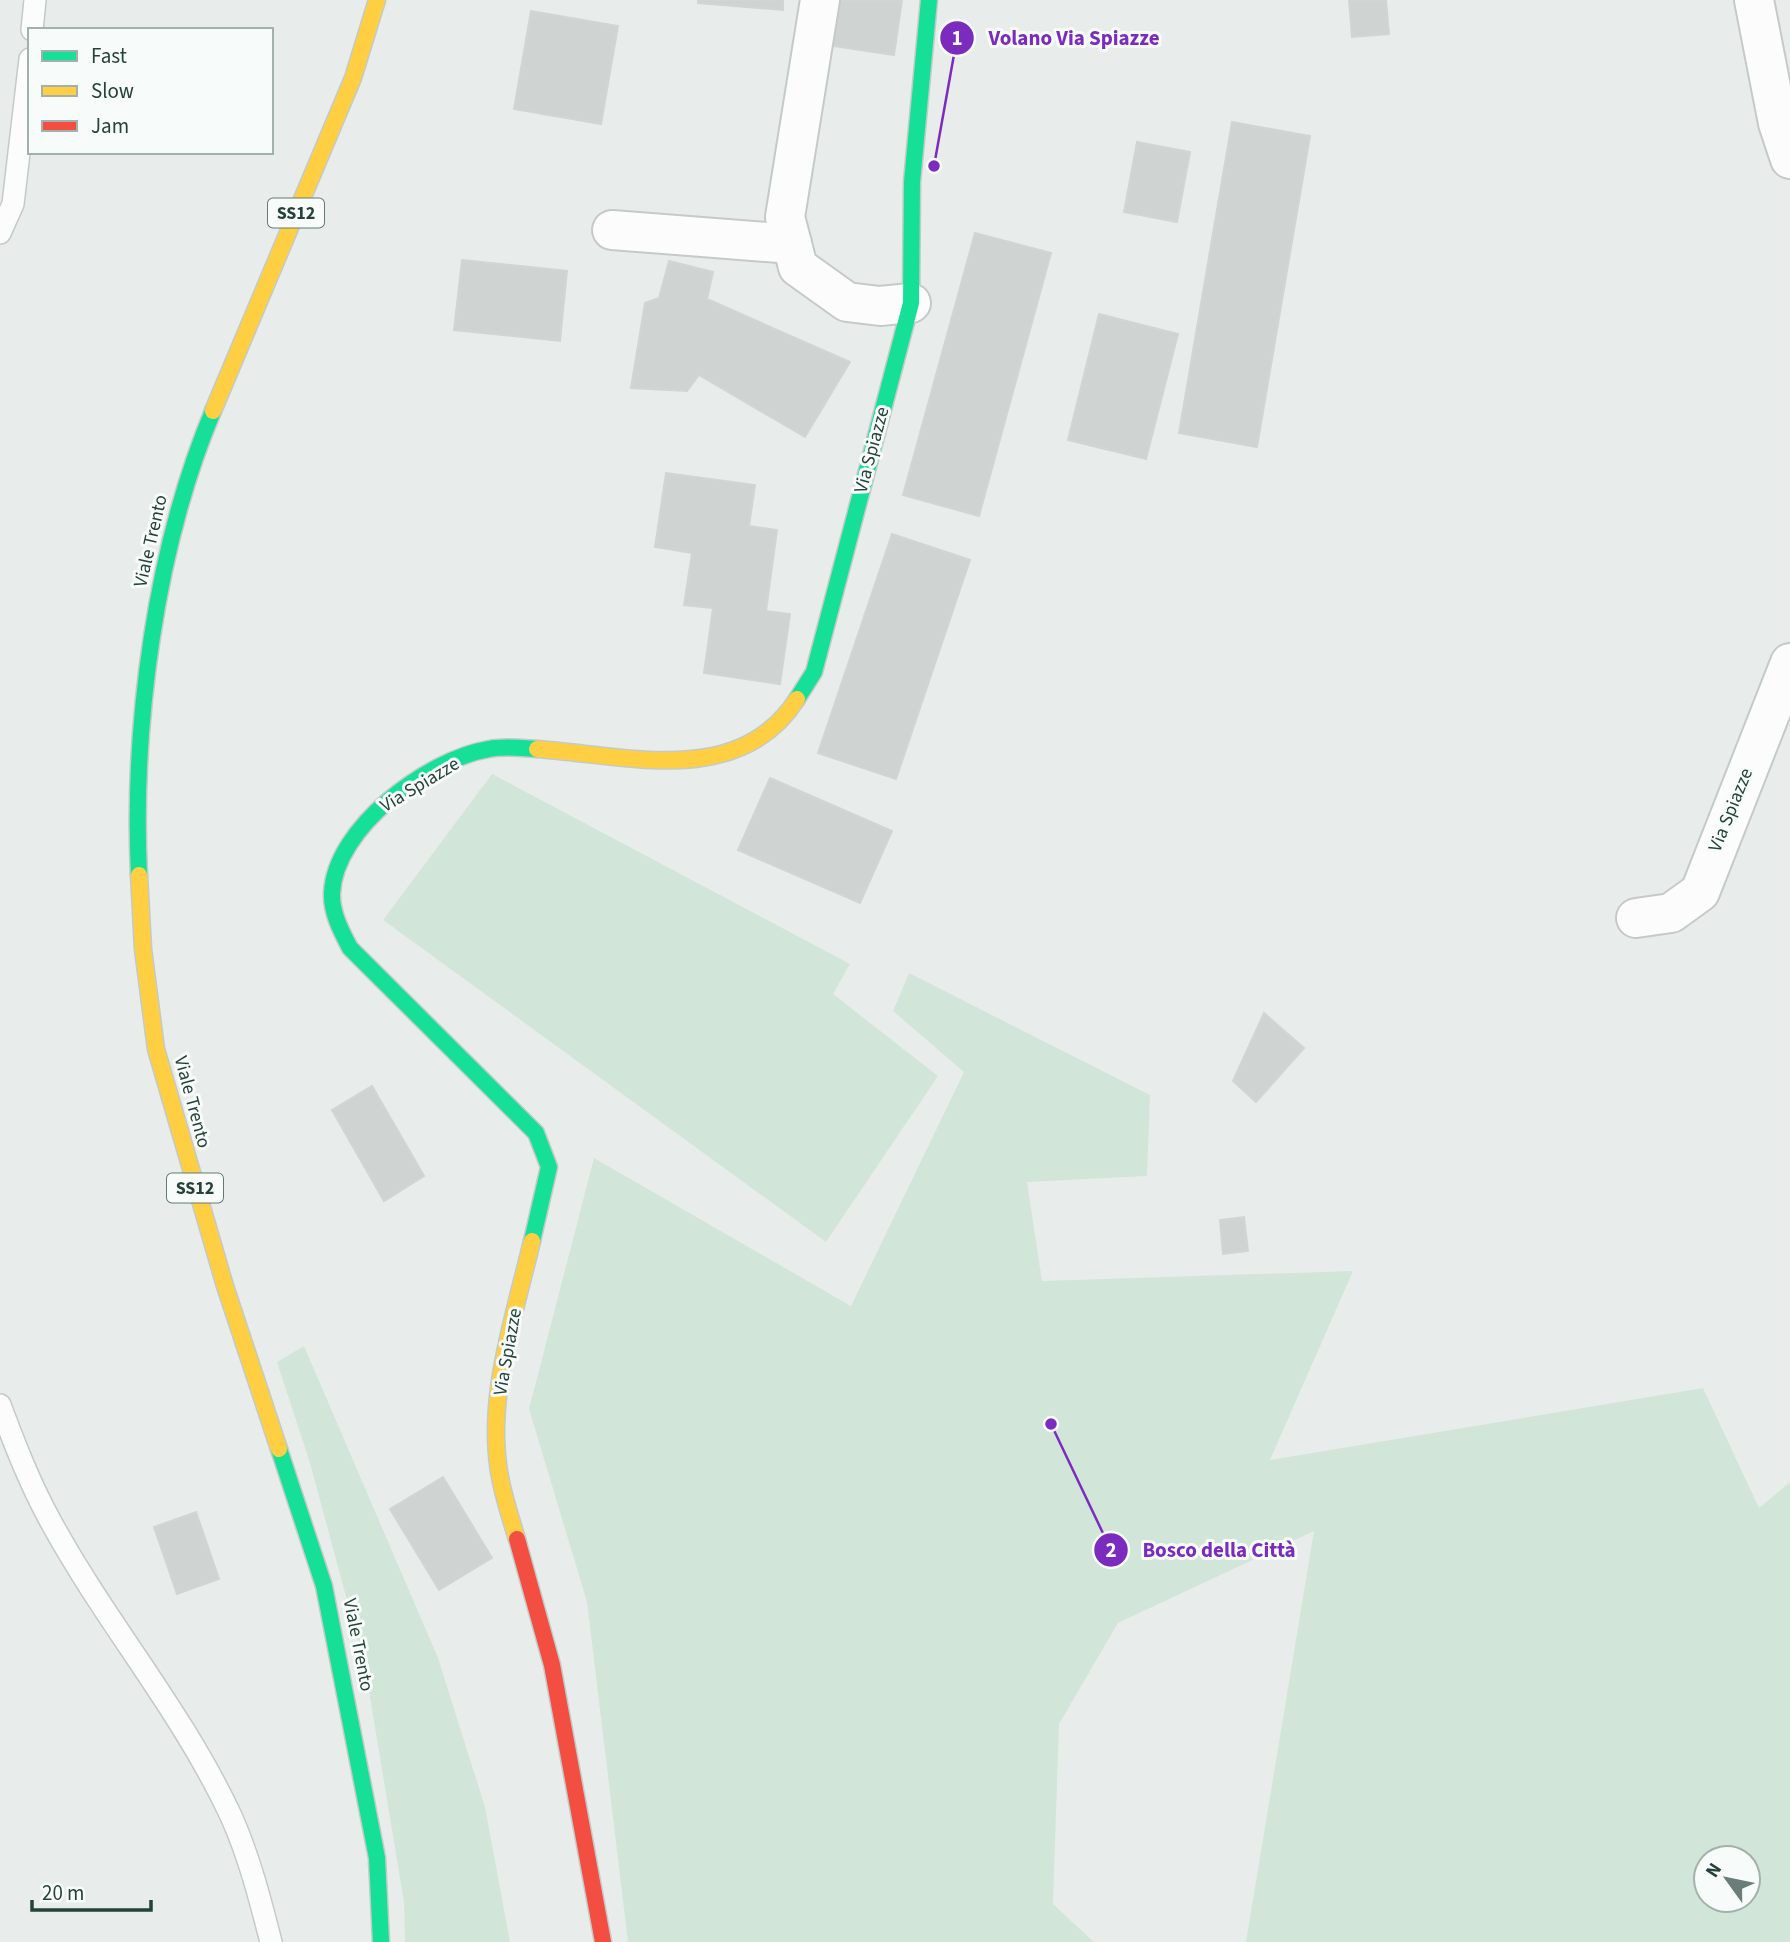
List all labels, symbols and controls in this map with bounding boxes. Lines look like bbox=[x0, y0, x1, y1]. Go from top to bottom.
callout: Volano Via Spiazze bbox=[939, 17, 1173, 59]
text: 1 bbox=[951, 23, 963, 53]
text: Volano Via Spiazze bbox=[987, 23, 1160, 53]
legend bbox=[28, 28, 273, 154]
text: Fast bbox=[91, 41, 127, 71]
text: Slow bbox=[91, 76, 134, 106]
text: Jam bbox=[91, 111, 129, 141]
road number: SS12 bbox=[268, 198, 324, 228]
street label: Via Spiazze bbox=[848, 404, 896, 496]
street label: Viale Trento bbox=[127, 492, 175, 590]
street label: Via Spiazze bbox=[375, 751, 465, 819]
street label: Via Spiazze bbox=[1702, 764, 1760, 856]
street label: Viale Trento bbox=[167, 1053, 217, 1151]
road number: SS12 bbox=[167, 1174, 223, 1203]
street label: Via Spiazze bbox=[487, 1306, 529, 1398]
callout: Bosco della Città bbox=[1093, 1529, 1310, 1571]
text: 2 bbox=[1105, 1535, 1117, 1565]
text: Bosco della Città bbox=[1142, 1535, 1296, 1565]
street label: Viale Trento bbox=[336, 1596, 380, 1694]
north arrow bbox=[1692, 1844, 1762, 1914]
text: N bbox=[1699, 1858, 1729, 1883]
scale bar bbox=[32, 1868, 150, 1912]
text: 20 m bbox=[42, 1878, 84, 1908]

